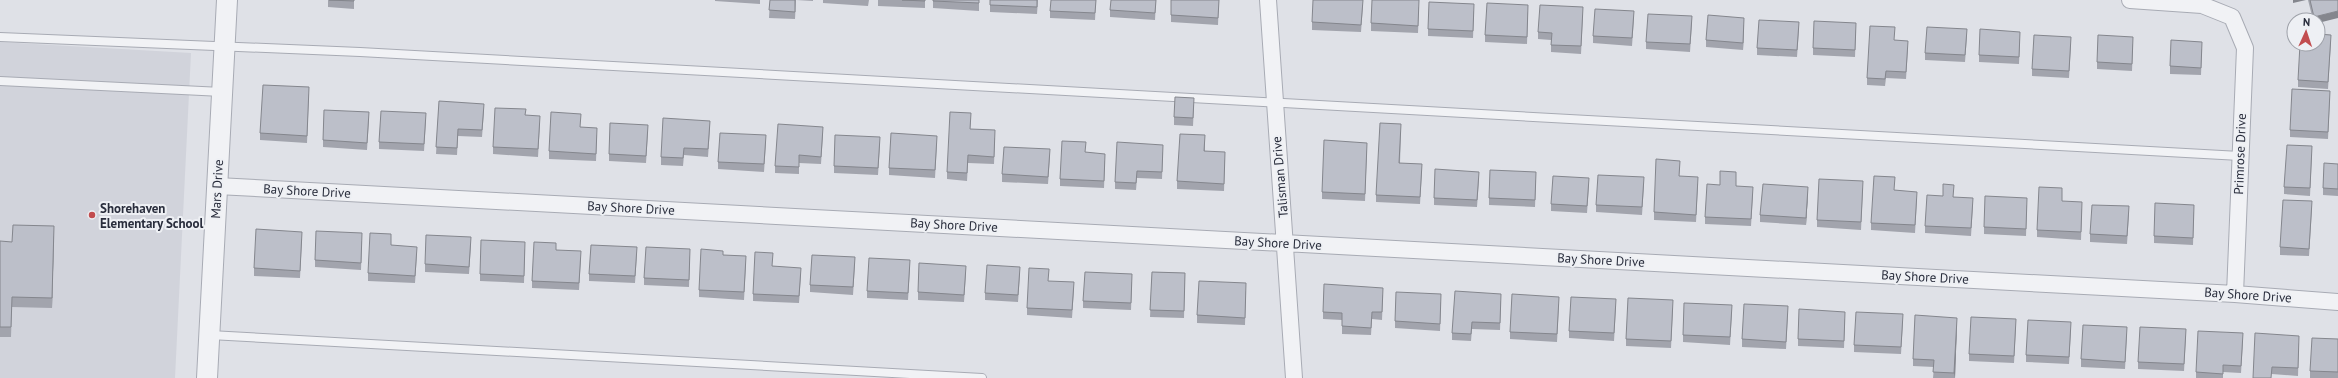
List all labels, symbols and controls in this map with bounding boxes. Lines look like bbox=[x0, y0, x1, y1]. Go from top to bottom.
north arrow bbox=[2286, 12, 2326, 52]
text: N bbox=[2303, 15, 2311, 29]
street label: Primrose Drive bbox=[2230, 113, 2250, 195]
street label: Talisman Drive bbox=[1268, 136, 1292, 218]
street label: Mars Drive bbox=[207, 159, 227, 219]
street label: Bay Shore Drive bbox=[263, 180, 351, 202]
street label: Bay Shore Drive bbox=[587, 197, 675, 219]
place label: Shorehaven Elementary School bbox=[100, 200, 204, 232]
marker: Shorehaven Elementary School bbox=[87, 210, 97, 220]
street label: Bay Shore Drive bbox=[910, 214, 998, 236]
street label: Bay Shore Drive bbox=[1234, 232, 1322, 254]
street label: Bay Shore Drive bbox=[1557, 249, 1645, 271]
street label: Bay Shore Drive bbox=[1881, 266, 1969, 288]
street label: Bay Shore Drive bbox=[2204, 283, 2292, 307]

